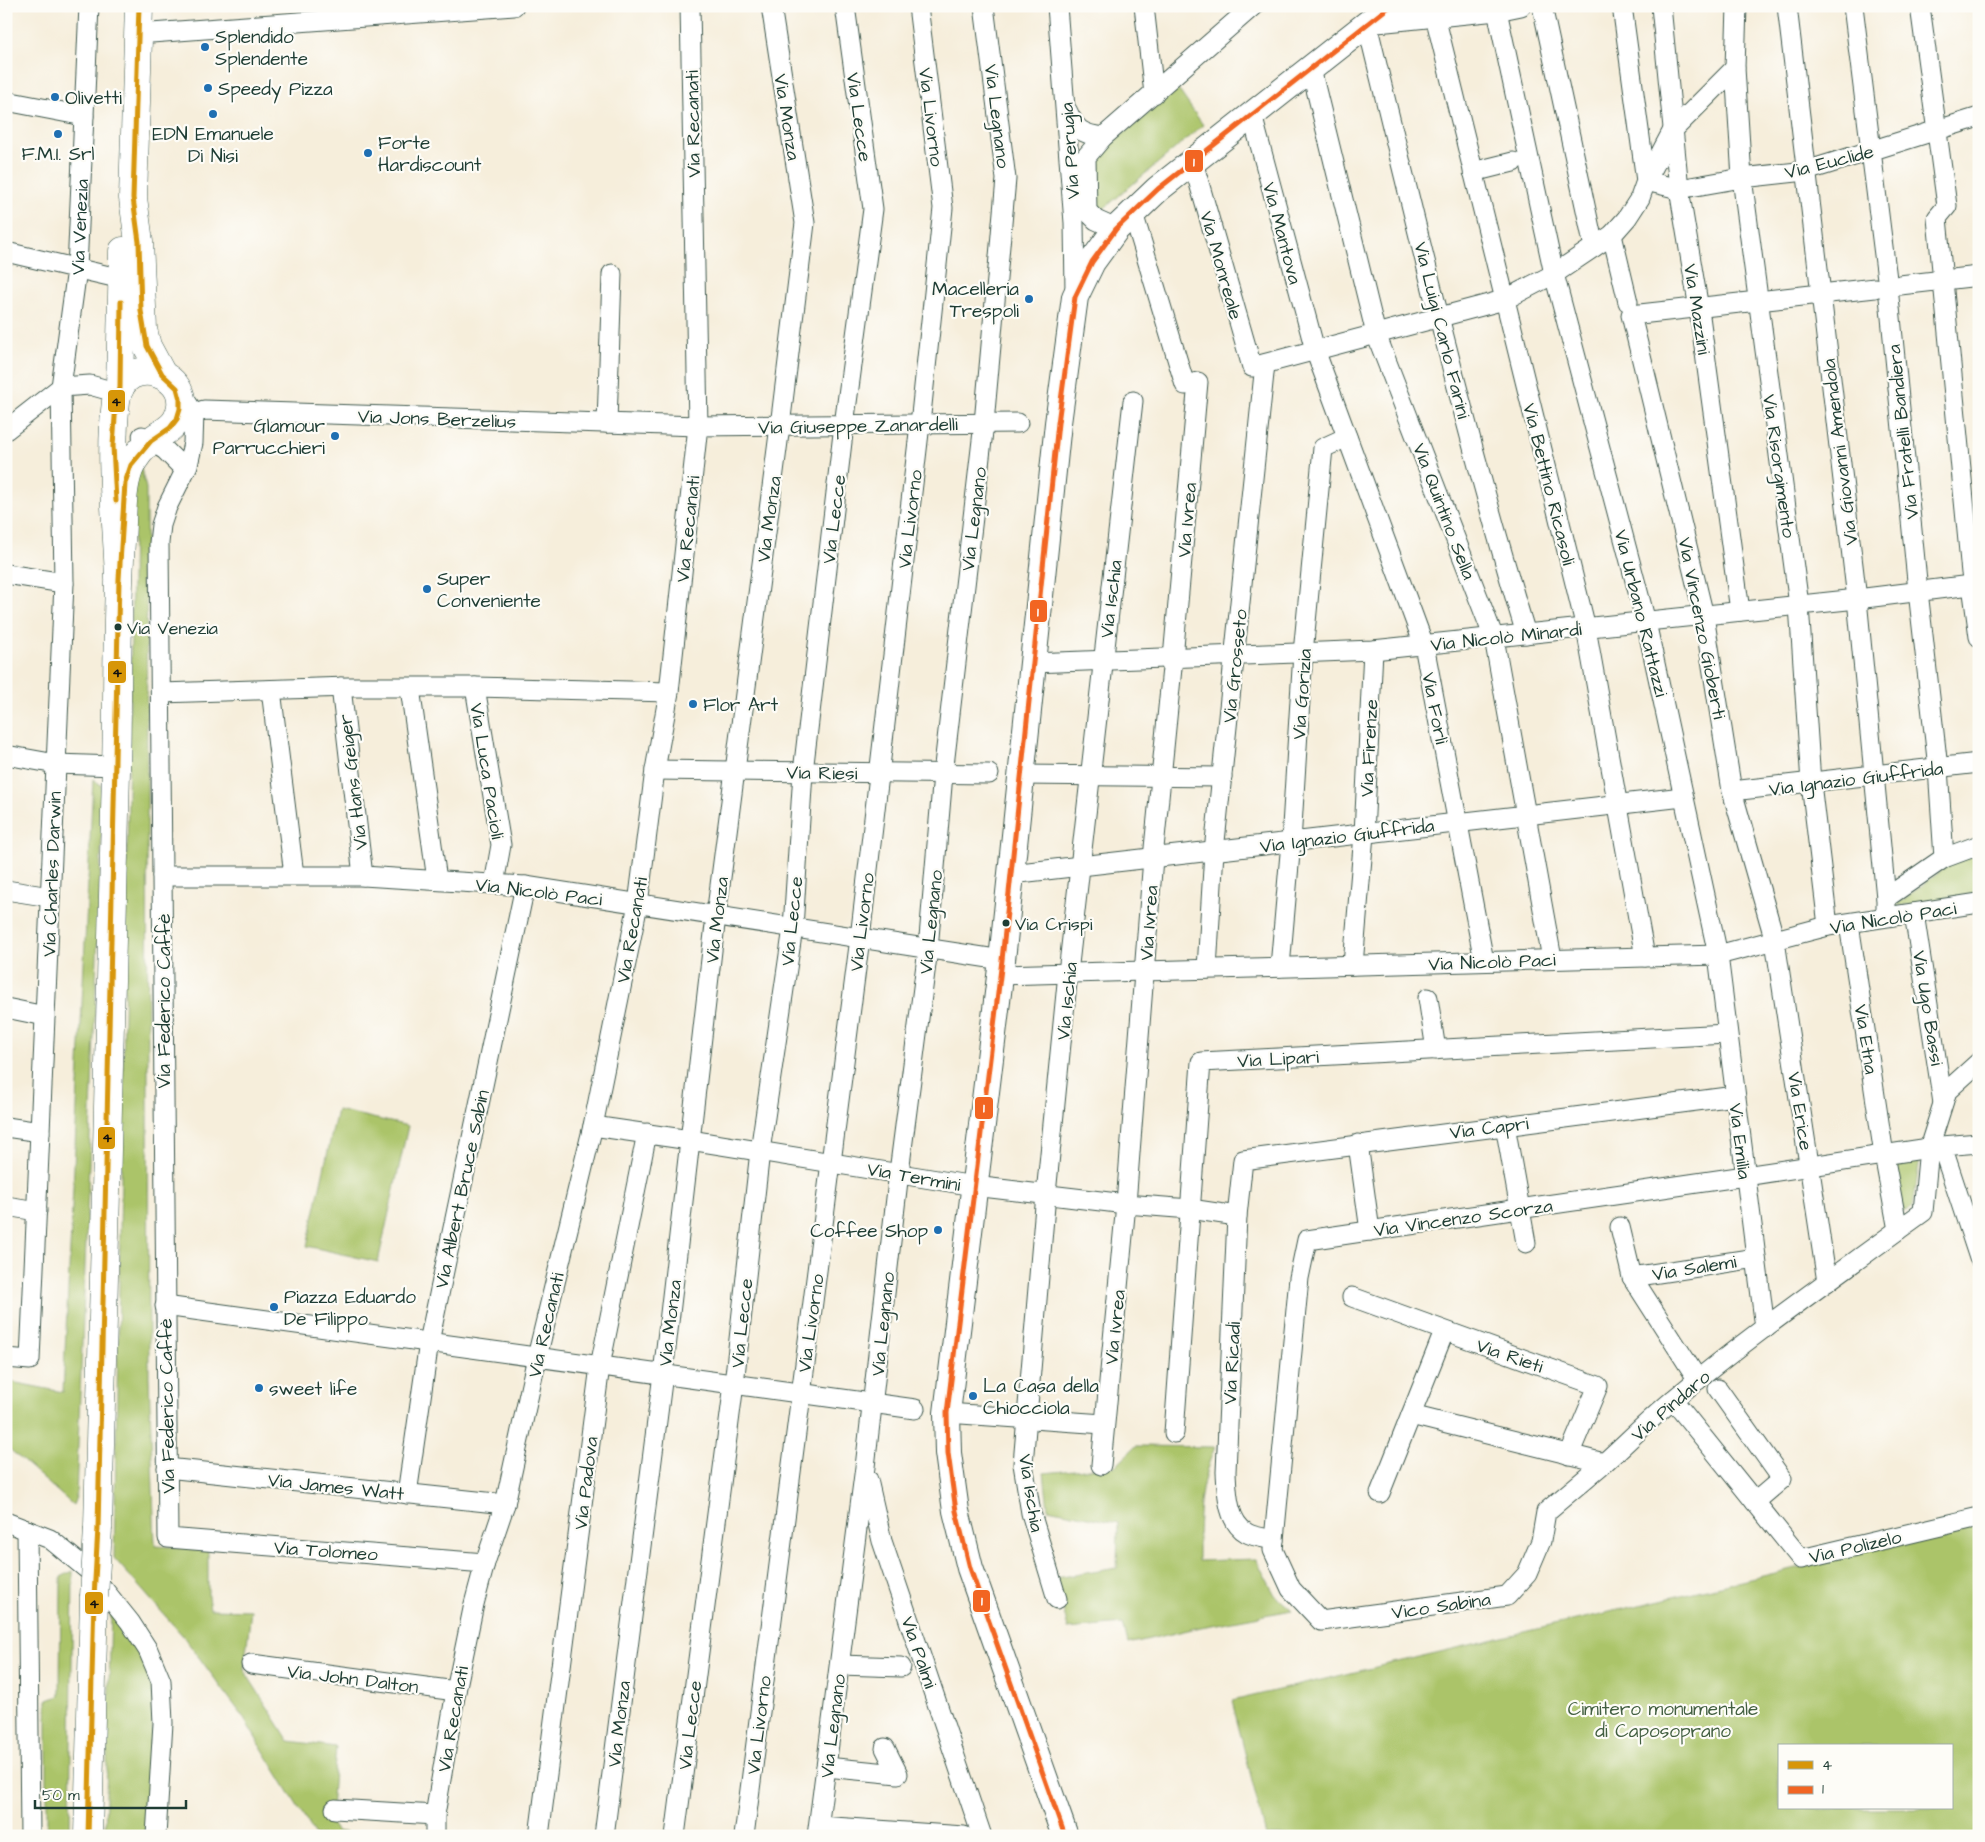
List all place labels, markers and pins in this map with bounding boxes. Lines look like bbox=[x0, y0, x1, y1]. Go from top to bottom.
place label: Splendido Splendente bbox=[215, 24, 308, 73]
marker: Splendido Splendente bbox=[199, 41, 211, 53]
place label: Speedy Pizza bbox=[218, 76, 333, 104]
marker: Speedy Pizza bbox=[202, 82, 214, 94]
place label: Olivetti bbox=[65, 85, 122, 112]
marker: Olivetti bbox=[49, 91, 61, 103]
marker: EDN Emanuele Di Nisi bbox=[207, 108, 219, 120]
place label: EDN Emanuele Di Nisi bbox=[152, 121, 274, 170]
marker: F.M.I. Srl bbox=[52, 128, 64, 140]
place label: Forte Hardiscount bbox=[378, 130, 482, 179]
place label: F.M.I. Srl bbox=[21, 141, 95, 168]
marker: Forte Hardiscount bbox=[362, 147, 374, 159]
place label: Macelleria Trespoli bbox=[932, 276, 1019, 325]
marker: Macelleria Trespoli bbox=[1023, 293, 1035, 305]
place label: Glamour Parrucchieri bbox=[213, 413, 326, 462]
marker: Glamour Parrucchieri bbox=[329, 430, 341, 442]
place label: Super Conveniente bbox=[437, 566, 541, 615]
marker: Super Conveniente bbox=[421, 583, 433, 595]
place label: Via Venezia bbox=[127, 616, 218, 641]
marker: Via Venezia bbox=[113, 622, 123, 632]
place label: Flor Art bbox=[703, 692, 779, 719]
marker: Flor Art bbox=[687, 698, 699, 710]
place label: Via Crispi bbox=[1015, 912, 1093, 937]
marker: Via Crispi bbox=[1001, 918, 1011, 928]
place label: Coffee Shop bbox=[810, 1218, 928, 1245]
marker: Coffee Shop bbox=[932, 1224, 944, 1236]
place label: Piazza Eduardo De Filippo bbox=[284, 1284, 416, 1333]
marker: Piazza Eduardo De Filippo bbox=[268, 1301, 280, 1313]
place label: La Casa della Chiocciola bbox=[983, 1373, 1099, 1422]
place label: sweet life bbox=[269, 1376, 357, 1403]
marker: sweet life bbox=[253, 1382, 265, 1394]
marker: La Casa della Chiocciola bbox=[967, 1390, 979, 1402]

